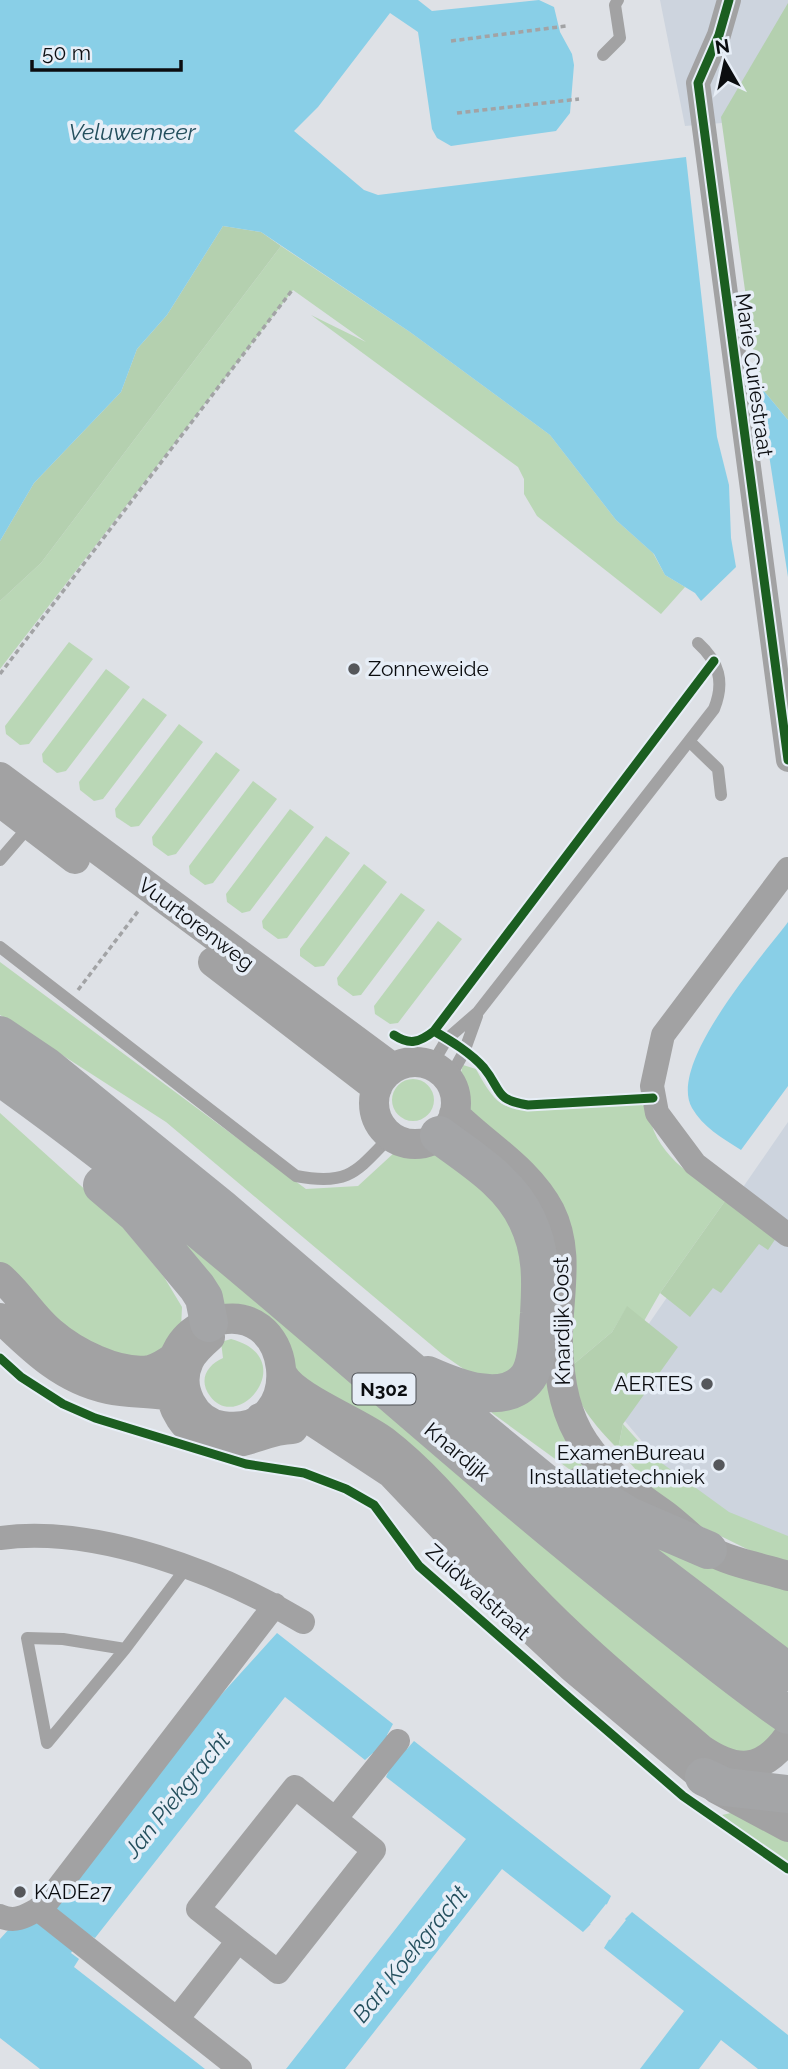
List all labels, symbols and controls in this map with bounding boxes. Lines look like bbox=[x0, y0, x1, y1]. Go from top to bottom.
scale bar bbox=[32, 28, 180, 72]
north arrow bbox=[690, 28, 760, 98]
text: N bbox=[713, 34, 731, 58]
text: 50 m bbox=[42, 40, 91, 65]
water label: Veluwemeer bbox=[68, 118, 197, 145]
street label: Marie Curiestraat bbox=[731, 292, 778, 458]
place label: Zonneweide bbox=[368, 656, 489, 681]
marker: Zonneweide bbox=[346, 661, 362, 677]
street label: Vuurtorenweg bbox=[133, 872, 259, 975]
street label: Knardijk Oost bbox=[548, 1257, 575, 1385]
place label: AERTES bbox=[614, 1371, 693, 1396]
road number: N302 bbox=[352, 1373, 416, 1404]
marker: AERTES bbox=[699, 1376, 715, 1392]
street label: Knardijk bbox=[420, 1417, 495, 1486]
place label: ExamenBureau Installatietechniek bbox=[529, 1440, 705, 1489]
marker: ExamenBureau Installatietechniek bbox=[711, 1457, 727, 1473]
street label: Zuidwalstraat bbox=[421, 1538, 536, 1645]
water label: Jan Piekgracht bbox=[117, 1726, 236, 1864]
place label: KADE27 bbox=[34, 1879, 112, 1904]
water label: Bart Koekgracht bbox=[346, 1880, 473, 2027]
marker: KADE27 bbox=[12, 1884, 28, 1900]

